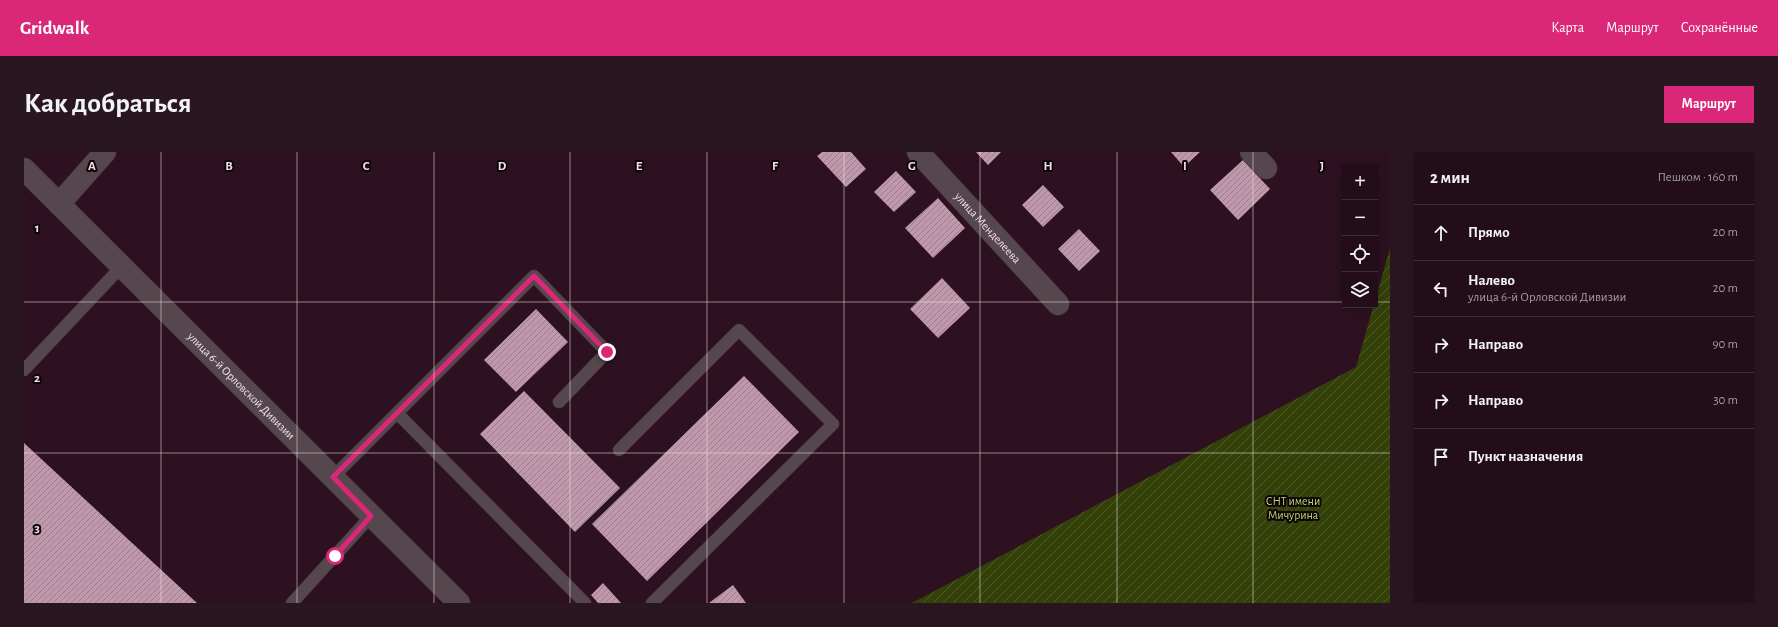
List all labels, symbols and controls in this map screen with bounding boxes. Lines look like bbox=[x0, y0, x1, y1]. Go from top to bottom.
text: Gridwalk bbox=[20, 19, 89, 38]
text: Карта bbox=[1551, 21, 1584, 35]
text: Маршрут bbox=[1606, 21, 1659, 35]
text: Сохранённые bbox=[1681, 21, 1758, 35]
button: Маршрут bbox=[1664, 86, 1754, 123]
text: Как добраться bbox=[24, 90, 192, 118]
text: A bbox=[88, 160, 96, 173]
text: B bbox=[225, 160, 233, 173]
text: C bbox=[363, 160, 370, 173]
text: D bbox=[498, 160, 507, 173]
text: E bbox=[636, 160, 643, 173]
text: F bbox=[772, 160, 779, 173]
text: G bbox=[908, 160, 916, 173]
text: H bbox=[1043, 160, 1053, 173]
text: I bbox=[1183, 160, 1187, 173]
text: J bbox=[1320, 160, 1324, 173]
map controls bbox=[1342, 164, 1378, 308]
button: + bbox=[1342, 164, 1378, 200]
text: 2 мин bbox=[1430, 169, 1470, 186]
text: Пешком · 160 m bbox=[1657, 171, 1738, 184]
street label: улица Менделеева bbox=[951, 189, 1024, 266]
button: − bbox=[1342, 200, 1378, 236]
text: 1 bbox=[35, 222, 39, 235]
icon: ahead bbox=[1430, 222, 1452, 244]
text: Прямо bbox=[1468, 225, 1510, 240]
text: 20 m bbox=[1713, 226, 1738, 239]
button: locate bbox=[1342, 236, 1378, 272]
button: layers bbox=[1342, 272, 1378, 308]
text: Налево bbox=[1468, 273, 1515, 288]
icon: left bbox=[1430, 278, 1452, 300]
text: 20 m bbox=[1713, 282, 1738, 295]
text: улица 6-й Орловской Дивизии bbox=[1468, 291, 1626, 304]
street label: улица 6-й Орловской Дивизии bbox=[184, 329, 297, 442]
icon: right bbox=[1430, 334, 1452, 356]
text: Направо bbox=[1468, 337, 1523, 352]
text: 90 m bbox=[1712, 338, 1738, 351]
route end bbox=[598, 343, 616, 361]
text: 2 bbox=[34, 372, 40, 385]
icon: right bbox=[1430, 390, 1452, 412]
text: Направо bbox=[1468, 393, 1523, 408]
text: 30 m bbox=[1713, 394, 1738, 407]
icon: arrive bbox=[1430, 446, 1452, 468]
text: Пункт назначения bbox=[1468, 449, 1583, 464]
park label: СНТ имени Мичурина bbox=[1266, 495, 1320, 522]
text: 3 bbox=[34, 522, 40, 535]
route start bbox=[326, 547, 344, 565]

